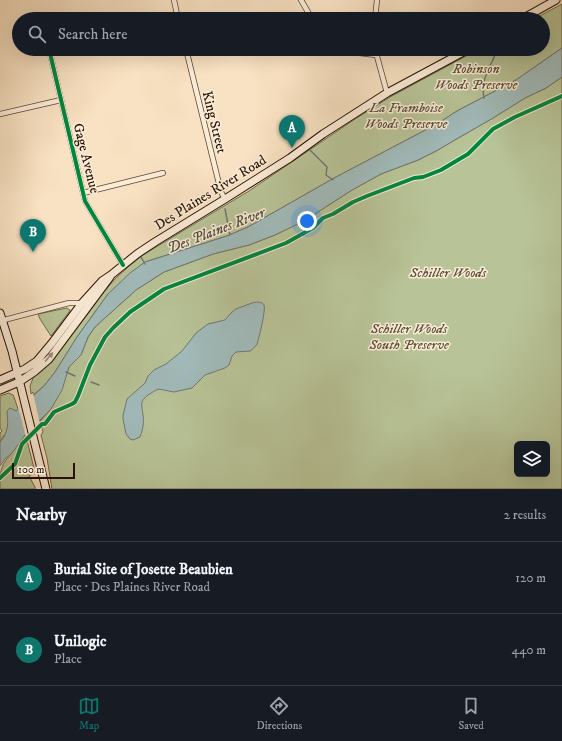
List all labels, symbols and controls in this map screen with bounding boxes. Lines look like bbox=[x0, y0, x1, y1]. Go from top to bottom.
search box bbox=[12, 12, 550, 56]
icon: search bbox=[26, 23, 48, 45]
text: Search here bbox=[58, 25, 127, 44]
park label: Robinson Woods Preserve bbox=[435, 60, 519, 94]
street label: King Street bbox=[198, 89, 231, 156]
park label: La Framboise Woods Preserve bbox=[365, 99, 449, 133]
pin: A bbox=[279, 115, 305, 148]
street label: Gage Avenue bbox=[69, 121, 103, 195]
street label: Des Plaines River Road bbox=[151, 151, 269, 233]
water label: Des Plaines River bbox=[165, 203, 267, 257]
your location bbox=[297, 211, 317, 231]
pin: B bbox=[20, 219, 46, 252]
park label: Schiller Woods bbox=[409, 264, 487, 282]
park label: Schiller Woods South Preserve bbox=[368, 320, 450, 354]
one-way arrow bbox=[45, 352, 54, 363]
map controls bbox=[514, 441, 550, 477]
button: layers bbox=[514, 441, 550, 477]
scale bar bbox=[12, 461, 75, 480]
text: 100 m bbox=[18, 463, 44, 477]
text: Nearby bbox=[16, 504, 66, 526]
text: 2 results bbox=[504, 507, 546, 523]
text: Burial Site of Josette Beaubien bbox=[54, 560, 233, 579]
text: A bbox=[25, 570, 33, 586]
text: 120 m bbox=[515, 570, 546, 586]
text: Place · Des Plaines River Road bbox=[54, 579, 210, 595]
text: Unilogic bbox=[54, 632, 106, 651]
text: B bbox=[25, 642, 33, 658]
text: 440 m bbox=[511, 642, 546, 658]
text: Place bbox=[54, 651, 82, 667]
tab: Map bbox=[78, 695, 100, 733]
tab: Directions bbox=[257, 695, 302, 733]
tab: Saved bbox=[459, 695, 484, 733]

